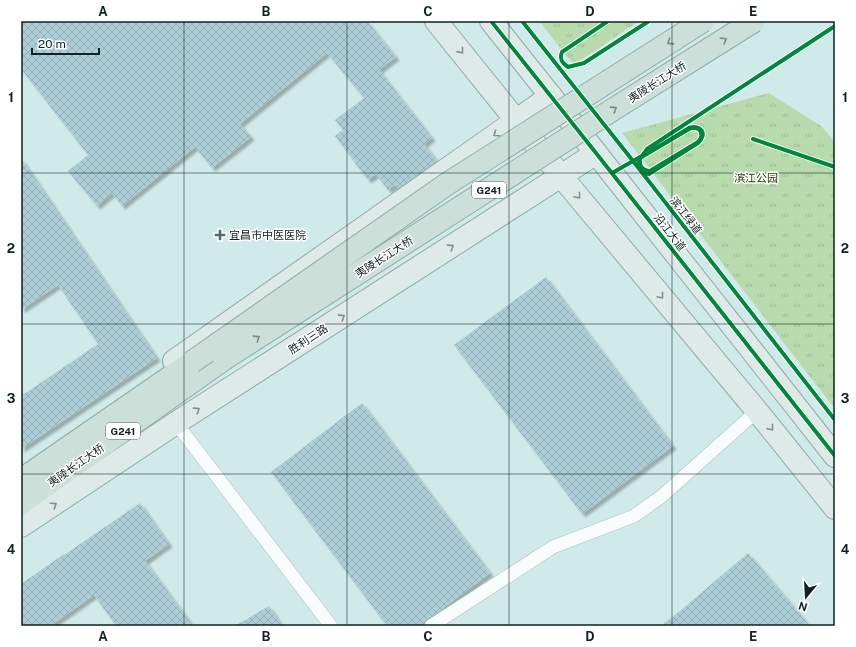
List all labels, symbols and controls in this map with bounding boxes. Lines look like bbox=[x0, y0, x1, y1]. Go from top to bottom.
text: A bbox=[98, 4, 108, 19]
text: B bbox=[262, 4, 271, 19]
text: C bbox=[423, 4, 433, 19]
text: D bbox=[585, 4, 595, 19]
text: E bbox=[749, 4, 757, 19]
scale bar bbox=[32, 30, 99, 56]
text: 20 m bbox=[38, 37, 66, 51]
one-way arrow bbox=[667, 37, 674, 45]
one-way arrow bbox=[720, 37, 727, 45]
one-way arrow bbox=[456, 47, 463, 54]
street label: 夷陵长江大桥 bbox=[626, 59, 688, 105]
text: 1 bbox=[8, 90, 14, 105]
text: 1 bbox=[842, 90, 848, 105]
one-way arrow bbox=[610, 107, 617, 114]
one-way arrow bbox=[493, 129, 500, 136]
park label: 滨江公园 bbox=[734, 172, 778, 184]
road number: G241 bbox=[472, 182, 506, 198]
one-way arrow bbox=[573, 191, 580, 199]
street label: 滨江绿道 bbox=[668, 194, 704, 236]
street label: 沿江大道 bbox=[652, 211, 688, 253]
marker: 宜昌市中医医院 bbox=[214, 229, 226, 241]
place label: 宜昌市中医医院 bbox=[229, 229, 306, 241]
street label: 夷陵长江大桥 bbox=[353, 234, 415, 280]
text: 2 bbox=[7, 241, 15, 256]
text: 2 bbox=[841, 241, 849, 256]
one-way arrow bbox=[447, 244, 454, 252]
one-way arrow bbox=[656, 291, 663, 298]
one-way arrow bbox=[338, 314, 345, 322]
street label: 胜利三路 bbox=[286, 322, 330, 356]
one-way arrow bbox=[253, 336, 260, 343]
text: 3 bbox=[7, 391, 16, 406]
text: 3 bbox=[841, 391, 850, 406]
one-way arrow bbox=[193, 407, 200, 415]
road number: G241 bbox=[106, 423, 140, 439]
one-way arrow bbox=[766, 424, 773, 431]
street label: 夷陵长江大桥 bbox=[46, 441, 106, 489]
one-way arrow bbox=[49, 502, 56, 509]
text: 4 bbox=[7, 542, 16, 557]
text: 4 bbox=[841, 542, 850, 557]
north arrow bbox=[786, 577, 826, 617]
text: N bbox=[797, 599, 809, 614]
text: A bbox=[98, 629, 108, 644]
text: B bbox=[262, 629, 271, 644]
text: C bbox=[423, 629, 433, 644]
text: D bbox=[585, 629, 595, 644]
text: E bbox=[749, 629, 757, 644]

